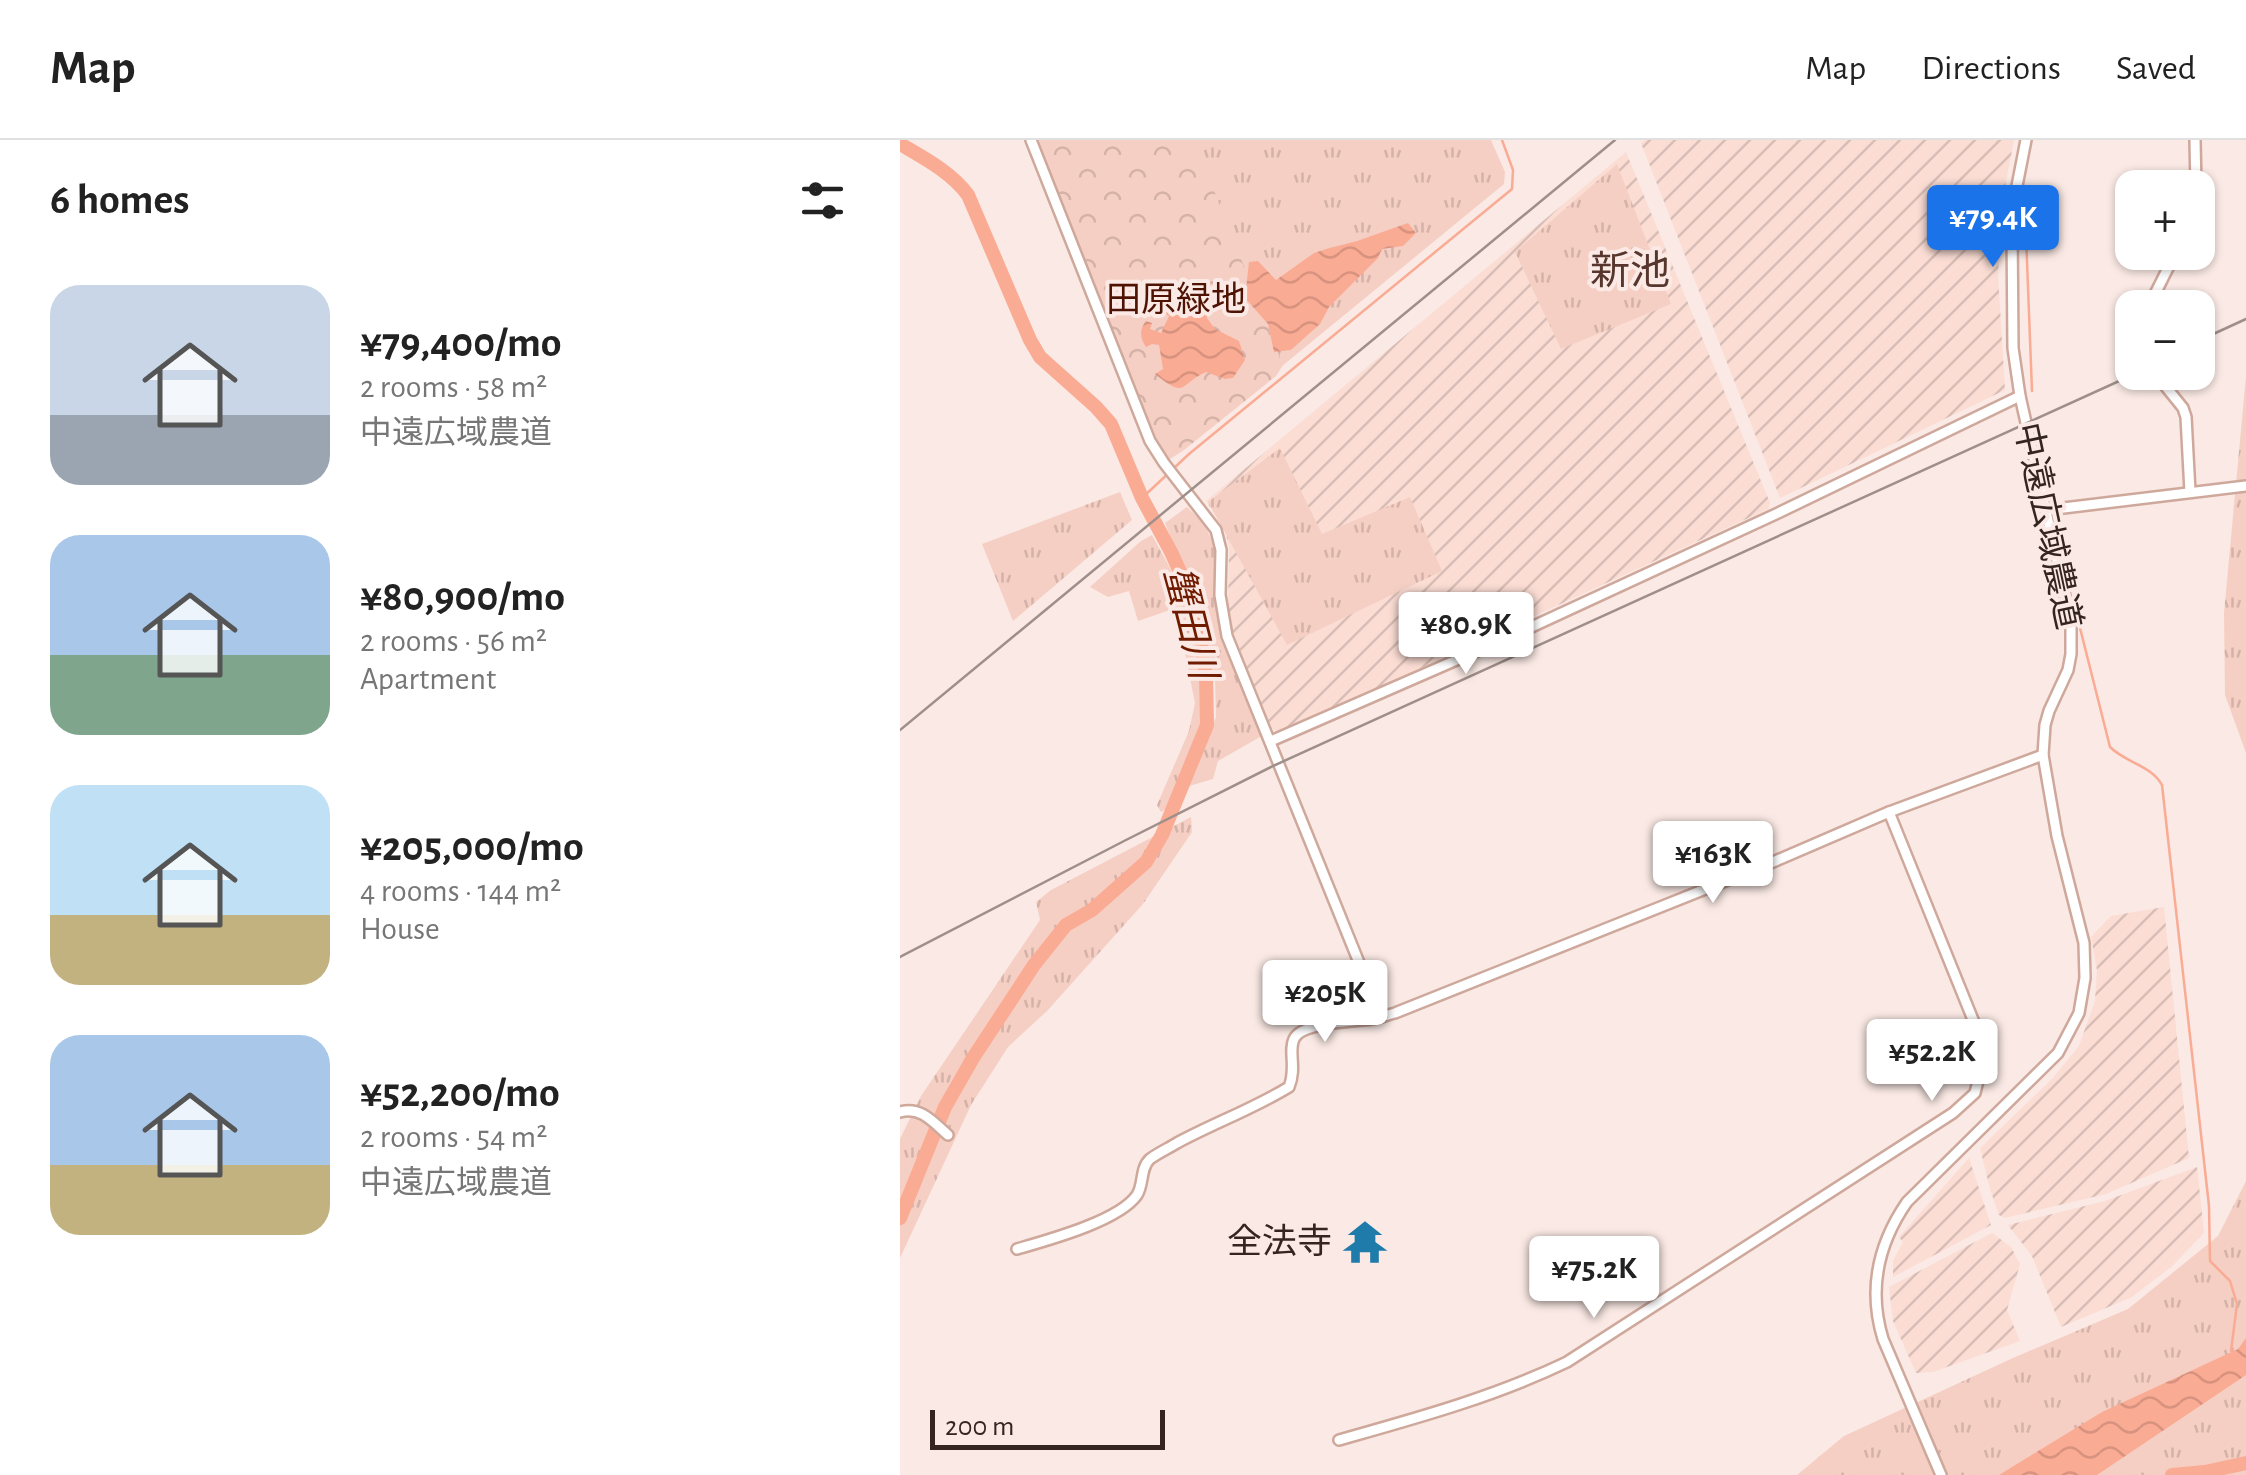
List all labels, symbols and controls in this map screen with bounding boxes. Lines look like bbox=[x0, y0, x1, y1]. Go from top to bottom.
text: Map bbox=[50, 45, 136, 93]
text: Map bbox=[1805, 51, 1866, 86]
text: Directions bbox=[1921, 51, 2061, 86]
text: Saved bbox=[2116, 51, 2196, 86]
map controls bbox=[2115, 170, 2215, 390]
button: + bbox=[2115, 170, 2215, 270]
icon: filters bbox=[795, 173, 850, 228]
text: 6 homes bbox=[50, 179, 189, 221]
pin: ¥79.4K bbox=[1912, 185, 2074, 270]
text: ¥79.4K bbox=[1949, 201, 2037, 233]
district label: 新池 bbox=[1590, 250, 1670, 292]
park label: 田原緑地 bbox=[1106, 281, 1246, 318]
button: − bbox=[2115, 290, 2215, 390]
text: ¥79,400/mo bbox=[360, 322, 562, 364]
icon: home bbox=[130, 325, 250, 445]
text: 2 rooms · 58 m² bbox=[360, 371, 547, 403]
text: 中遠広域農道 bbox=[360, 417, 552, 449]
street label: 中遠広域農道 bbox=[2008, 419, 2088, 632]
water label: 蟹田川 bbox=[1157, 562, 1225, 687]
icon: home bbox=[130, 575, 250, 695]
text: ¥80,900/mo bbox=[360, 576, 565, 618]
pin: ¥80.9K bbox=[1385, 592, 1547, 677]
text: ¥80.9K bbox=[1421, 608, 1511, 640]
text: 2 rooms · 56 m² bbox=[360, 625, 547, 657]
text: Apartment bbox=[360, 663, 496, 695]
pin: ¥163K bbox=[1643, 821, 1783, 906]
icon: home bbox=[130, 825, 250, 945]
text: ¥205,000/mo bbox=[360, 826, 584, 868]
text: ¥163K bbox=[1675, 837, 1751, 869]
text: 4 rooms · 144 m² bbox=[360, 875, 561, 907]
text: House bbox=[360, 913, 440, 945]
pin: ¥205K bbox=[1255, 960, 1395, 1045]
text: ¥205K bbox=[1284, 976, 1366, 1008]
pin: ¥52.2K bbox=[1851, 1019, 2013, 1104]
text: ¥52.2K bbox=[1889, 1035, 1975, 1067]
text: ¥52,200/mo bbox=[360, 1072, 560, 1114]
icon: home bbox=[130, 1075, 250, 1195]
text: 2 rooms · 54 m² bbox=[360, 1121, 547, 1153]
text: 中遠広域農道 bbox=[360, 1167, 552, 1199]
temple icon: 全法寺 bbox=[1341, 1218, 1389, 1266]
place label: 全法寺 bbox=[1227, 1223, 1332, 1260]
pin: ¥75.2K bbox=[1513, 1236, 1675, 1321]
text: ¥75.2K bbox=[1551, 1252, 1637, 1284]
scale bar bbox=[930, 1405, 1165, 1450]
text: 200 m bbox=[945, 1413, 1014, 1441]

